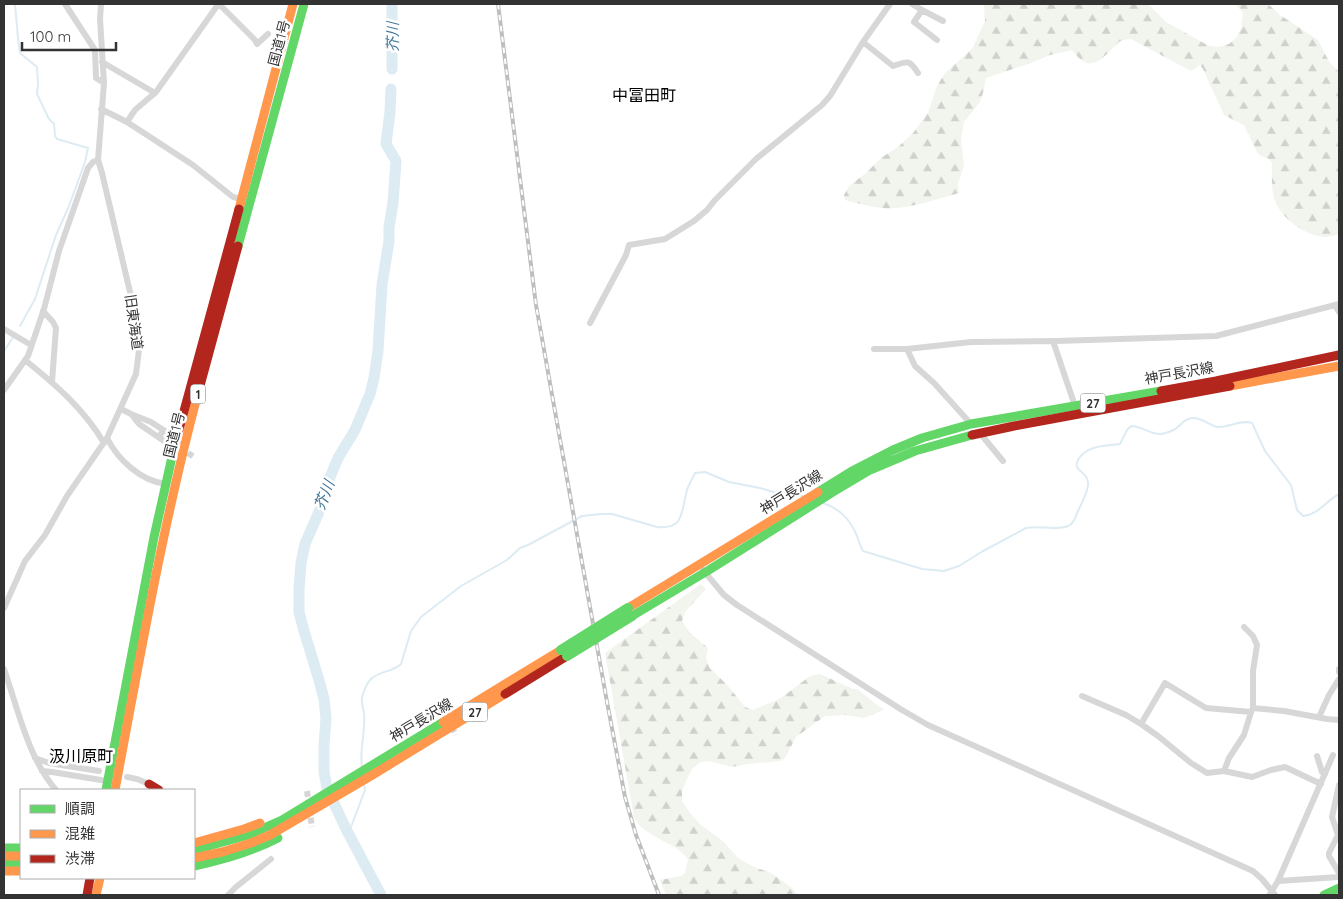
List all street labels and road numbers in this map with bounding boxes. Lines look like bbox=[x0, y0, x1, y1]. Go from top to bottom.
street label: 国道1号 bbox=[264, 18, 294, 68]
street label: 旧東海道 bbox=[121, 293, 147, 351]
street label: 神戸長沢線 bbox=[1143, 358, 1215, 388]
road number: 1 bbox=[190, 384, 206, 404]
road number: 27 bbox=[1080, 393, 1106, 412]
street label: 国道1号 bbox=[160, 410, 188, 460]
street label: 神戸長沢線 bbox=[757, 466, 825, 518]
street label: 神戸長沢線 bbox=[386, 694, 456, 746]
road number: 27 bbox=[462, 702, 488, 722]

